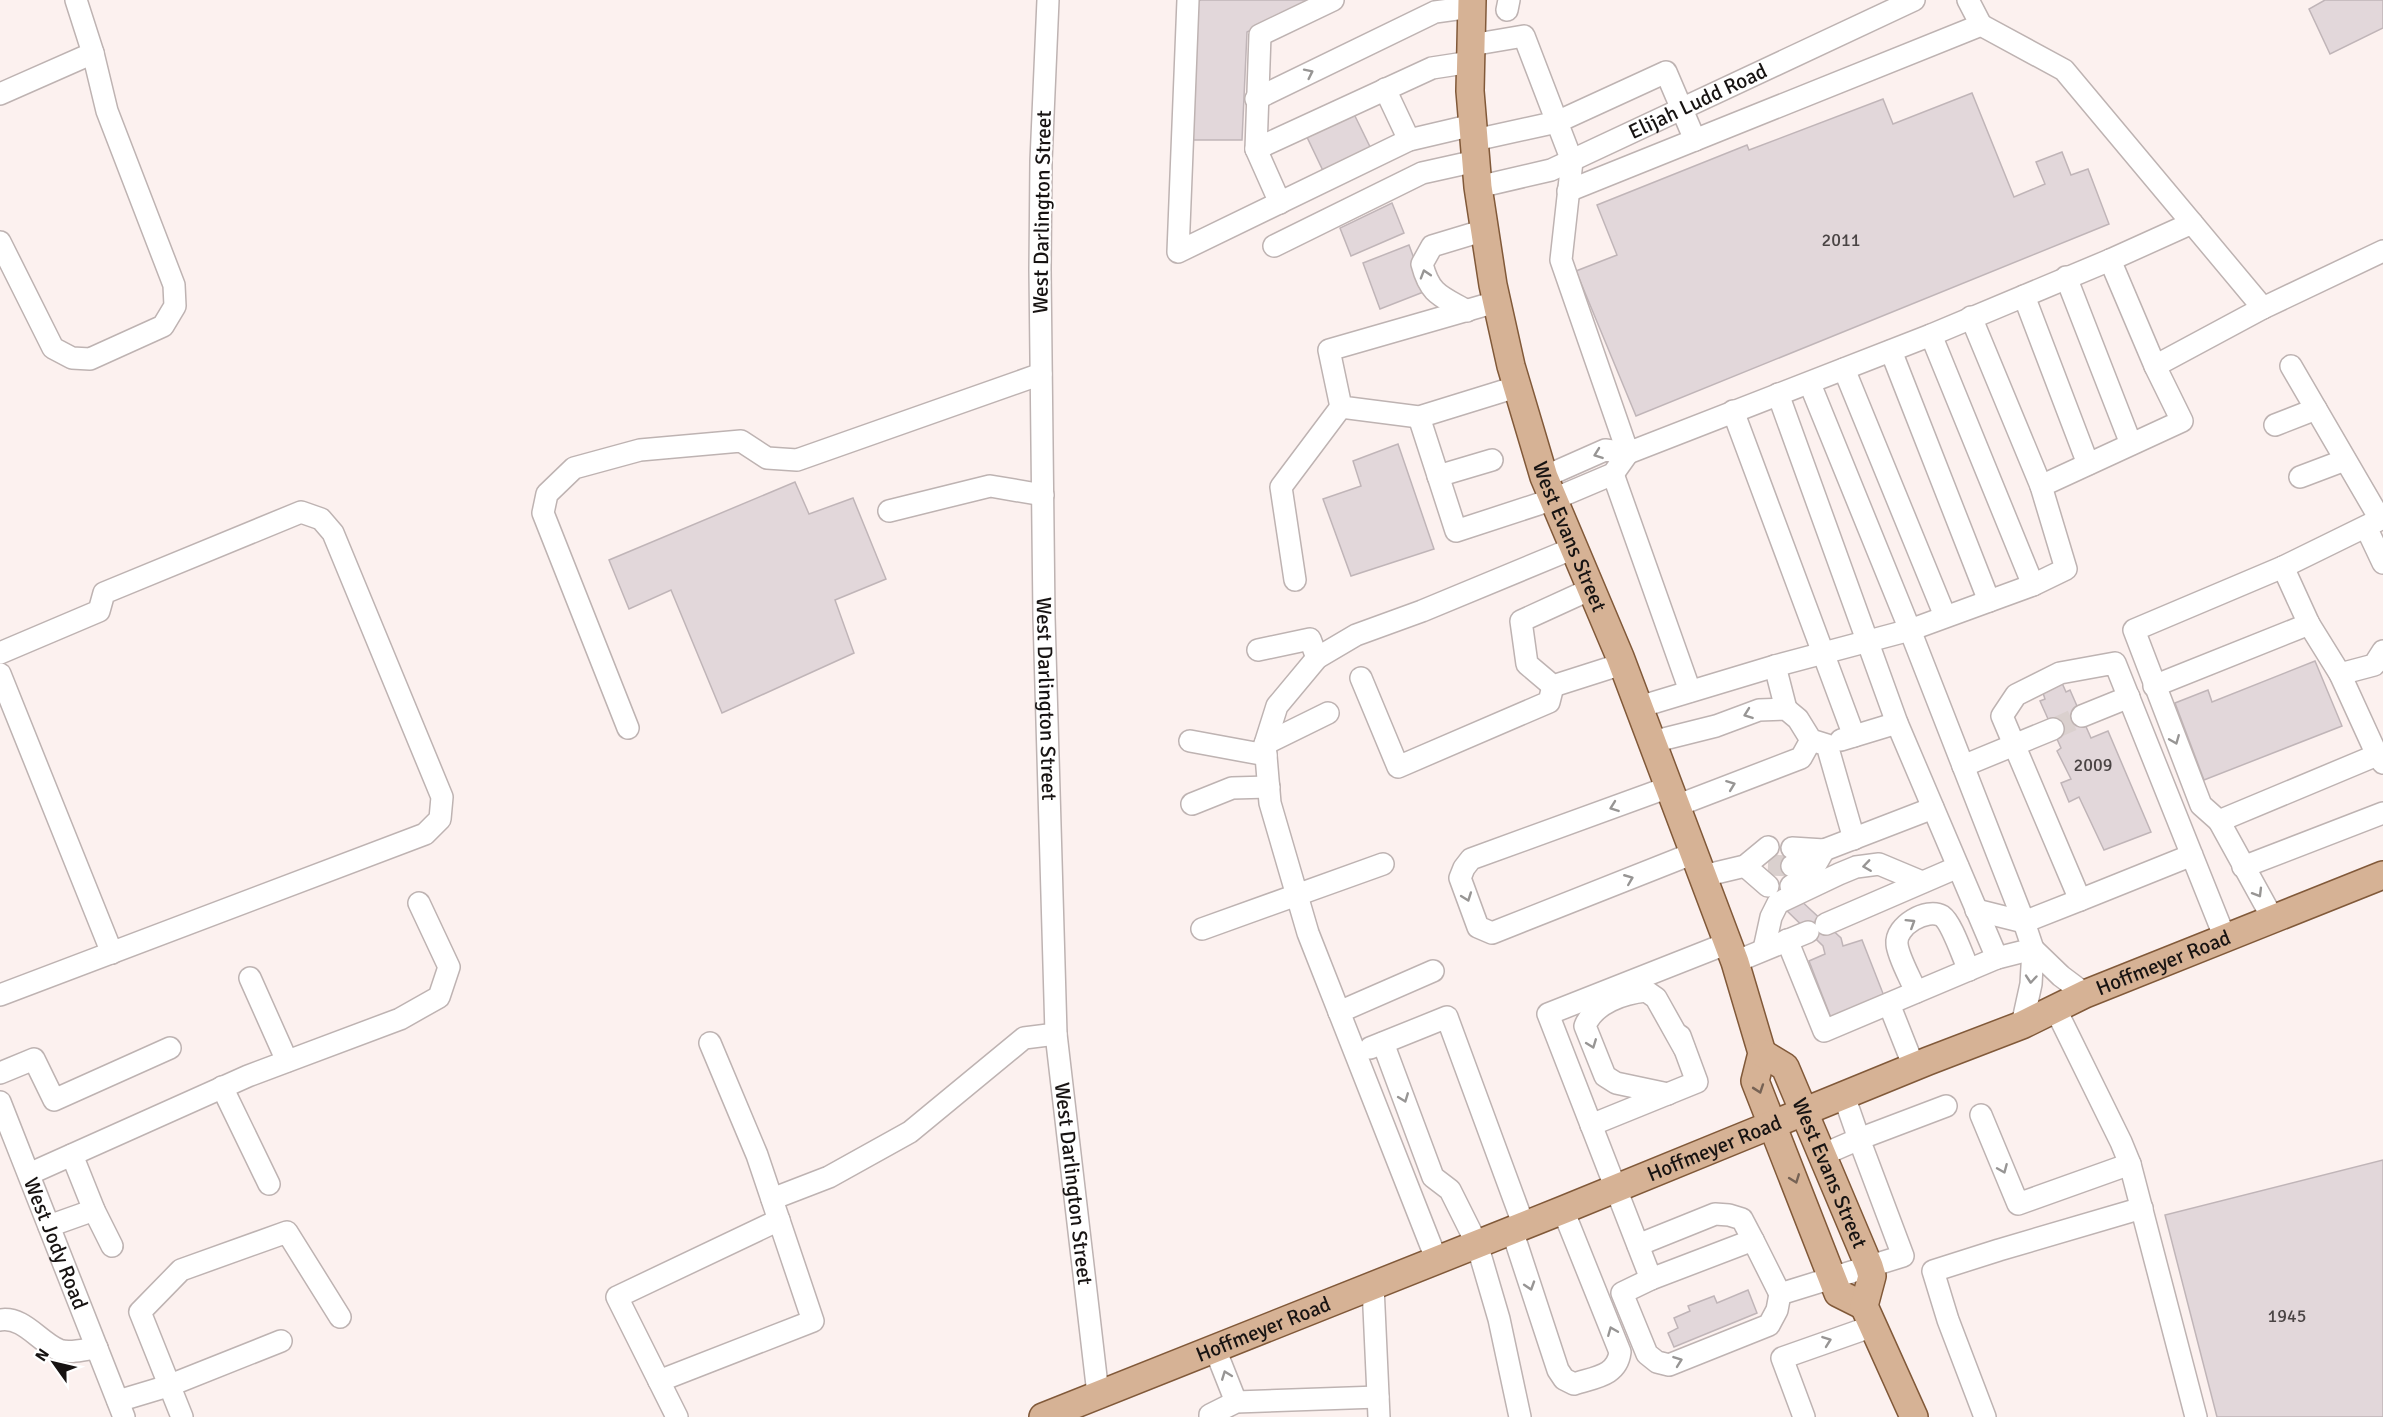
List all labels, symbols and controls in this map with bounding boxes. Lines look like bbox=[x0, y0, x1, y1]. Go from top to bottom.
street label: Elijah Ludd Road bbox=[1624, 58, 1771, 145]
one-way arrow bbox=[1302, 69, 1313, 81]
street label: West Darlington Street bbox=[1027, 110, 1057, 314]
house number: 2011 bbox=[1822, 229, 1860, 251]
one-way arrow bbox=[1420, 269, 1432, 280]
one-way arrow bbox=[1593, 446, 1603, 459]
street label: West Evans Street bbox=[1527, 458, 1612, 616]
street label: West Darlington Street bbox=[1031, 597, 1062, 801]
one-way arrow bbox=[1743, 707, 1753, 720]
one-way arrow bbox=[2168, 734, 2181, 745]
house number: 2009 bbox=[2074, 754, 2112, 776]
one-way arrow bbox=[1725, 780, 1736, 792]
one-way arrow bbox=[1609, 799, 1620, 812]
one-way arrow bbox=[1863, 859, 1872, 871]
one-way arrow bbox=[1624, 873, 1634, 886]
one-way arrow bbox=[2251, 887, 2262, 897]
one-way arrow bbox=[1460, 891, 1472, 902]
one-way arrow bbox=[1905, 919, 1916, 930]
street label: Hoffmeyer Road bbox=[2092, 924, 2234, 1001]
one-way arrow bbox=[2025, 975, 2038, 984]
one-way arrow bbox=[1585, 1038, 1598, 1049]
street label: West Darlington Street bbox=[1049, 1081, 1098, 1286]
one-way arrow bbox=[1751, 1084, 1764, 1094]
one-way arrow bbox=[1396, 1092, 1409, 1103]
street label: West Evans Street bbox=[1787, 1094, 1873, 1252]
street label: Hoffmeyer Road bbox=[1643, 1109, 1785, 1187]
one-way arrow bbox=[1996, 1163, 2008, 1174]
one-way arrow bbox=[1788, 1173, 1800, 1184]
street label: West Jody Road bbox=[18, 1174, 93, 1313]
one-way arrow bbox=[1523, 1280, 1536, 1291]
street label: Hoffmeyer Road bbox=[1192, 1291, 1334, 1368]
house number: 1945 bbox=[2268, 1305, 2306, 1327]
one-way arrow bbox=[1607, 1327, 1619, 1338]
north arrow bbox=[24, 1333, 84, 1393]
one-way arrow bbox=[1821, 1336, 1832, 1349]
text: N bbox=[31, 1345, 54, 1365]
one-way arrow bbox=[1672, 1356, 1683, 1369]
one-way arrow bbox=[1221, 1371, 1233, 1382]

